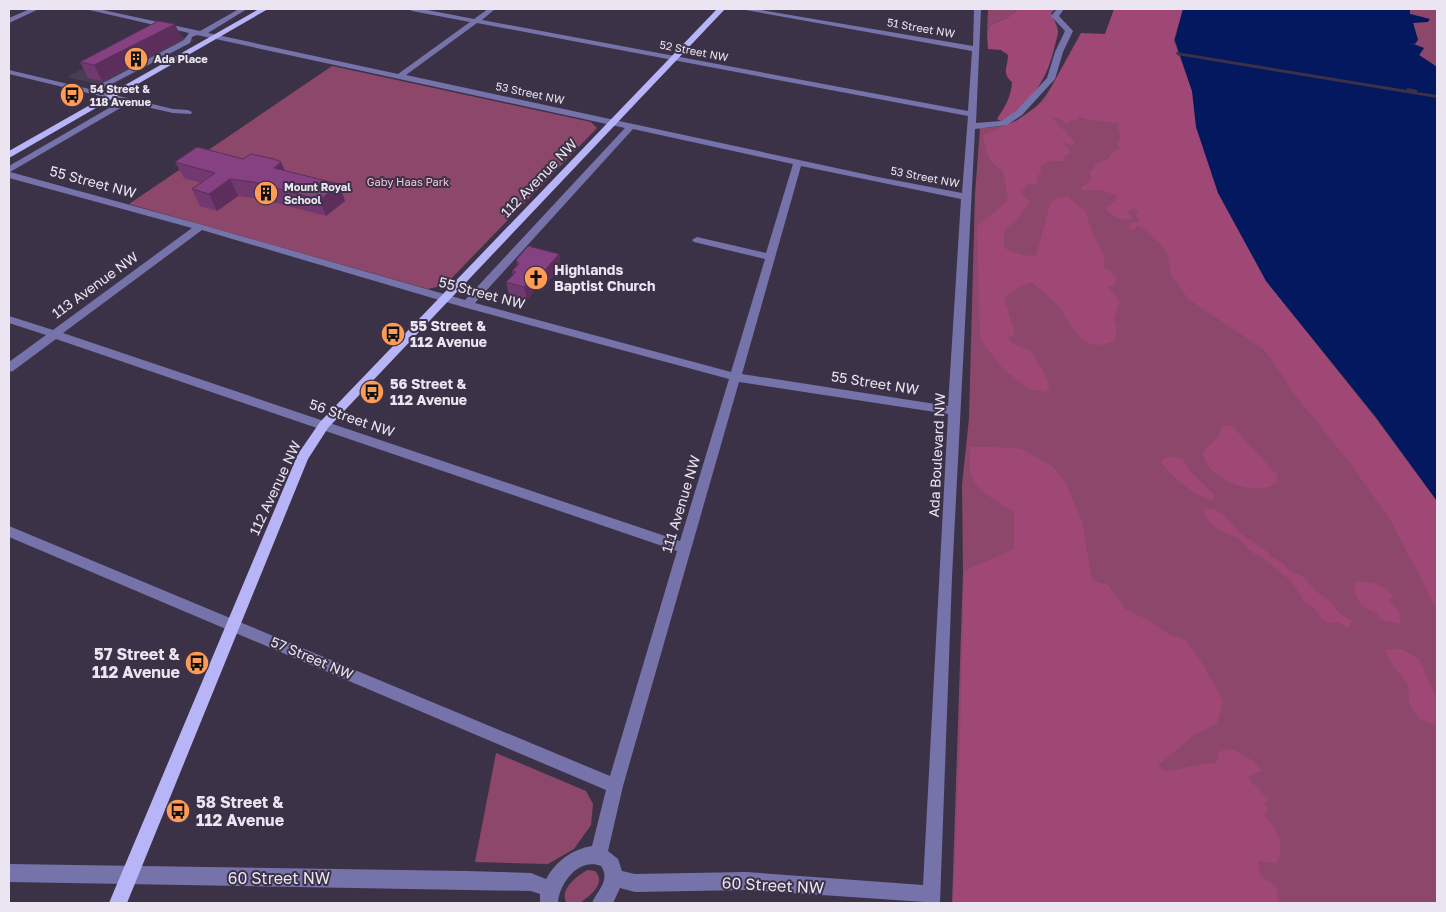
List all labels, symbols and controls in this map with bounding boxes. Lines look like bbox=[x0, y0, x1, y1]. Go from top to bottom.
street label: 51 Street NW bbox=[886, 15, 956, 40]
street label: 52 Street NW bbox=[659, 37, 730, 64]
building icon: Ada Place bbox=[123, 46, 149, 72]
place label: Ada Place bbox=[154, 52, 208, 65]
street label: 53 Street NW bbox=[495, 79, 566, 106]
bus stop icon: 54 Street & 118 Avenue bbox=[59, 82, 85, 108]
place label: 54 Street & 118 Avenue bbox=[90, 82, 151, 108]
street label: 112 Avenue NW bbox=[497, 135, 581, 220]
street label: 55 Street NW bbox=[48, 162, 139, 201]
street label: 53 Street NW bbox=[890, 163, 961, 190]
park label: Gaby Haas Park bbox=[367, 175, 449, 188]
building icon: Mount Royal School bbox=[253, 180, 279, 206]
place label: Mount Royal School bbox=[284, 180, 351, 206]
street label: 113 Avenue NW bbox=[48, 247, 142, 322]
place label: Highlands Baptist Church bbox=[554, 261, 655, 294]
church icon: Highlands Baptist Church bbox=[523, 265, 549, 291]
street label: 55 Street NW bbox=[437, 273, 528, 312]
place label: 55 Street & 112 Avenue bbox=[410, 317, 487, 350]
bus stop icon: 55 Street & 112 Avenue bbox=[380, 321, 406, 347]
street label: 55 Street NW bbox=[830, 367, 921, 398]
place label: 56 Street & 112 Avenue bbox=[390, 375, 467, 408]
bus stop icon: 56 Street & 112 Avenue bbox=[359, 379, 385, 405]
street label: Ada Boulevard NW bbox=[925, 392, 948, 518]
street label: 56 Street NW bbox=[307, 395, 398, 440]
street label: 112 Avenue NW bbox=[245, 437, 304, 538]
street label: 111 Avenue NW bbox=[658, 453, 704, 555]
street label: 57 Street NW bbox=[268, 633, 357, 683]
place label: 57 Street & 112 Avenue bbox=[92, 644, 181, 682]
bus stop icon: 57 Street & 112 Avenue bbox=[184, 650, 210, 676]
place label: 58 Street & 112 Avenue bbox=[196, 792, 284, 830]
bus stop icon: 58 Street & 112 Avenue bbox=[165, 798, 191, 824]
street label: 60 Street NW bbox=[228, 868, 330, 888]
street label: 60 Street NW bbox=[721, 872, 825, 898]

